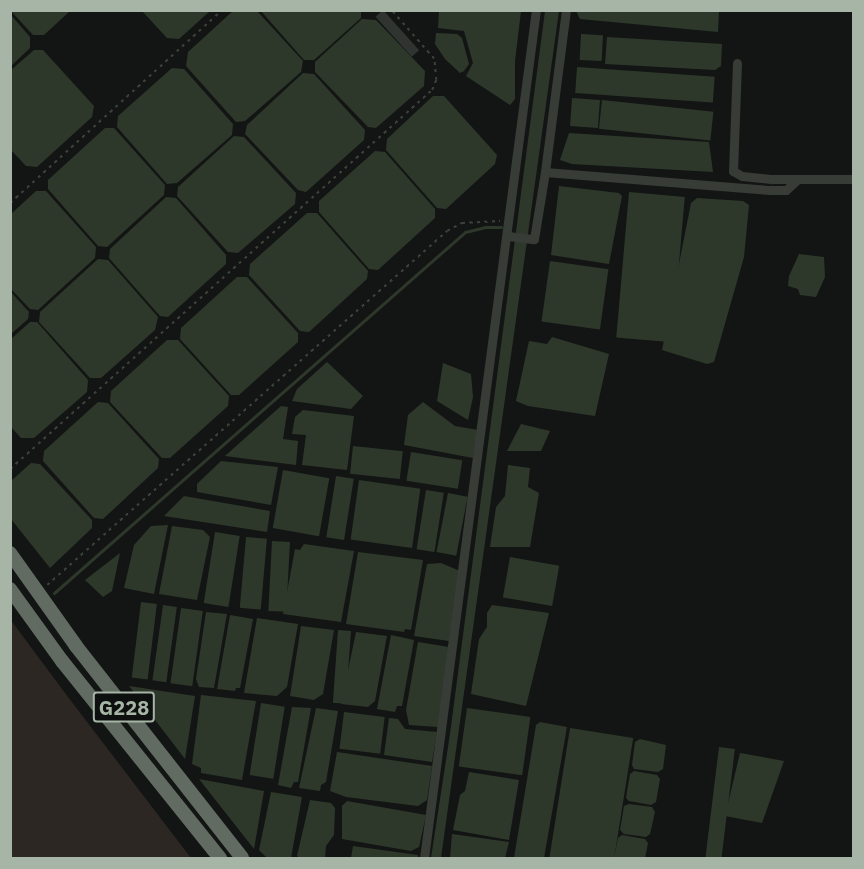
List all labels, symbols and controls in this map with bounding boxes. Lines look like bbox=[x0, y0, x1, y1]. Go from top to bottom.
road number: G228 bbox=[92, 690, 156, 724]

